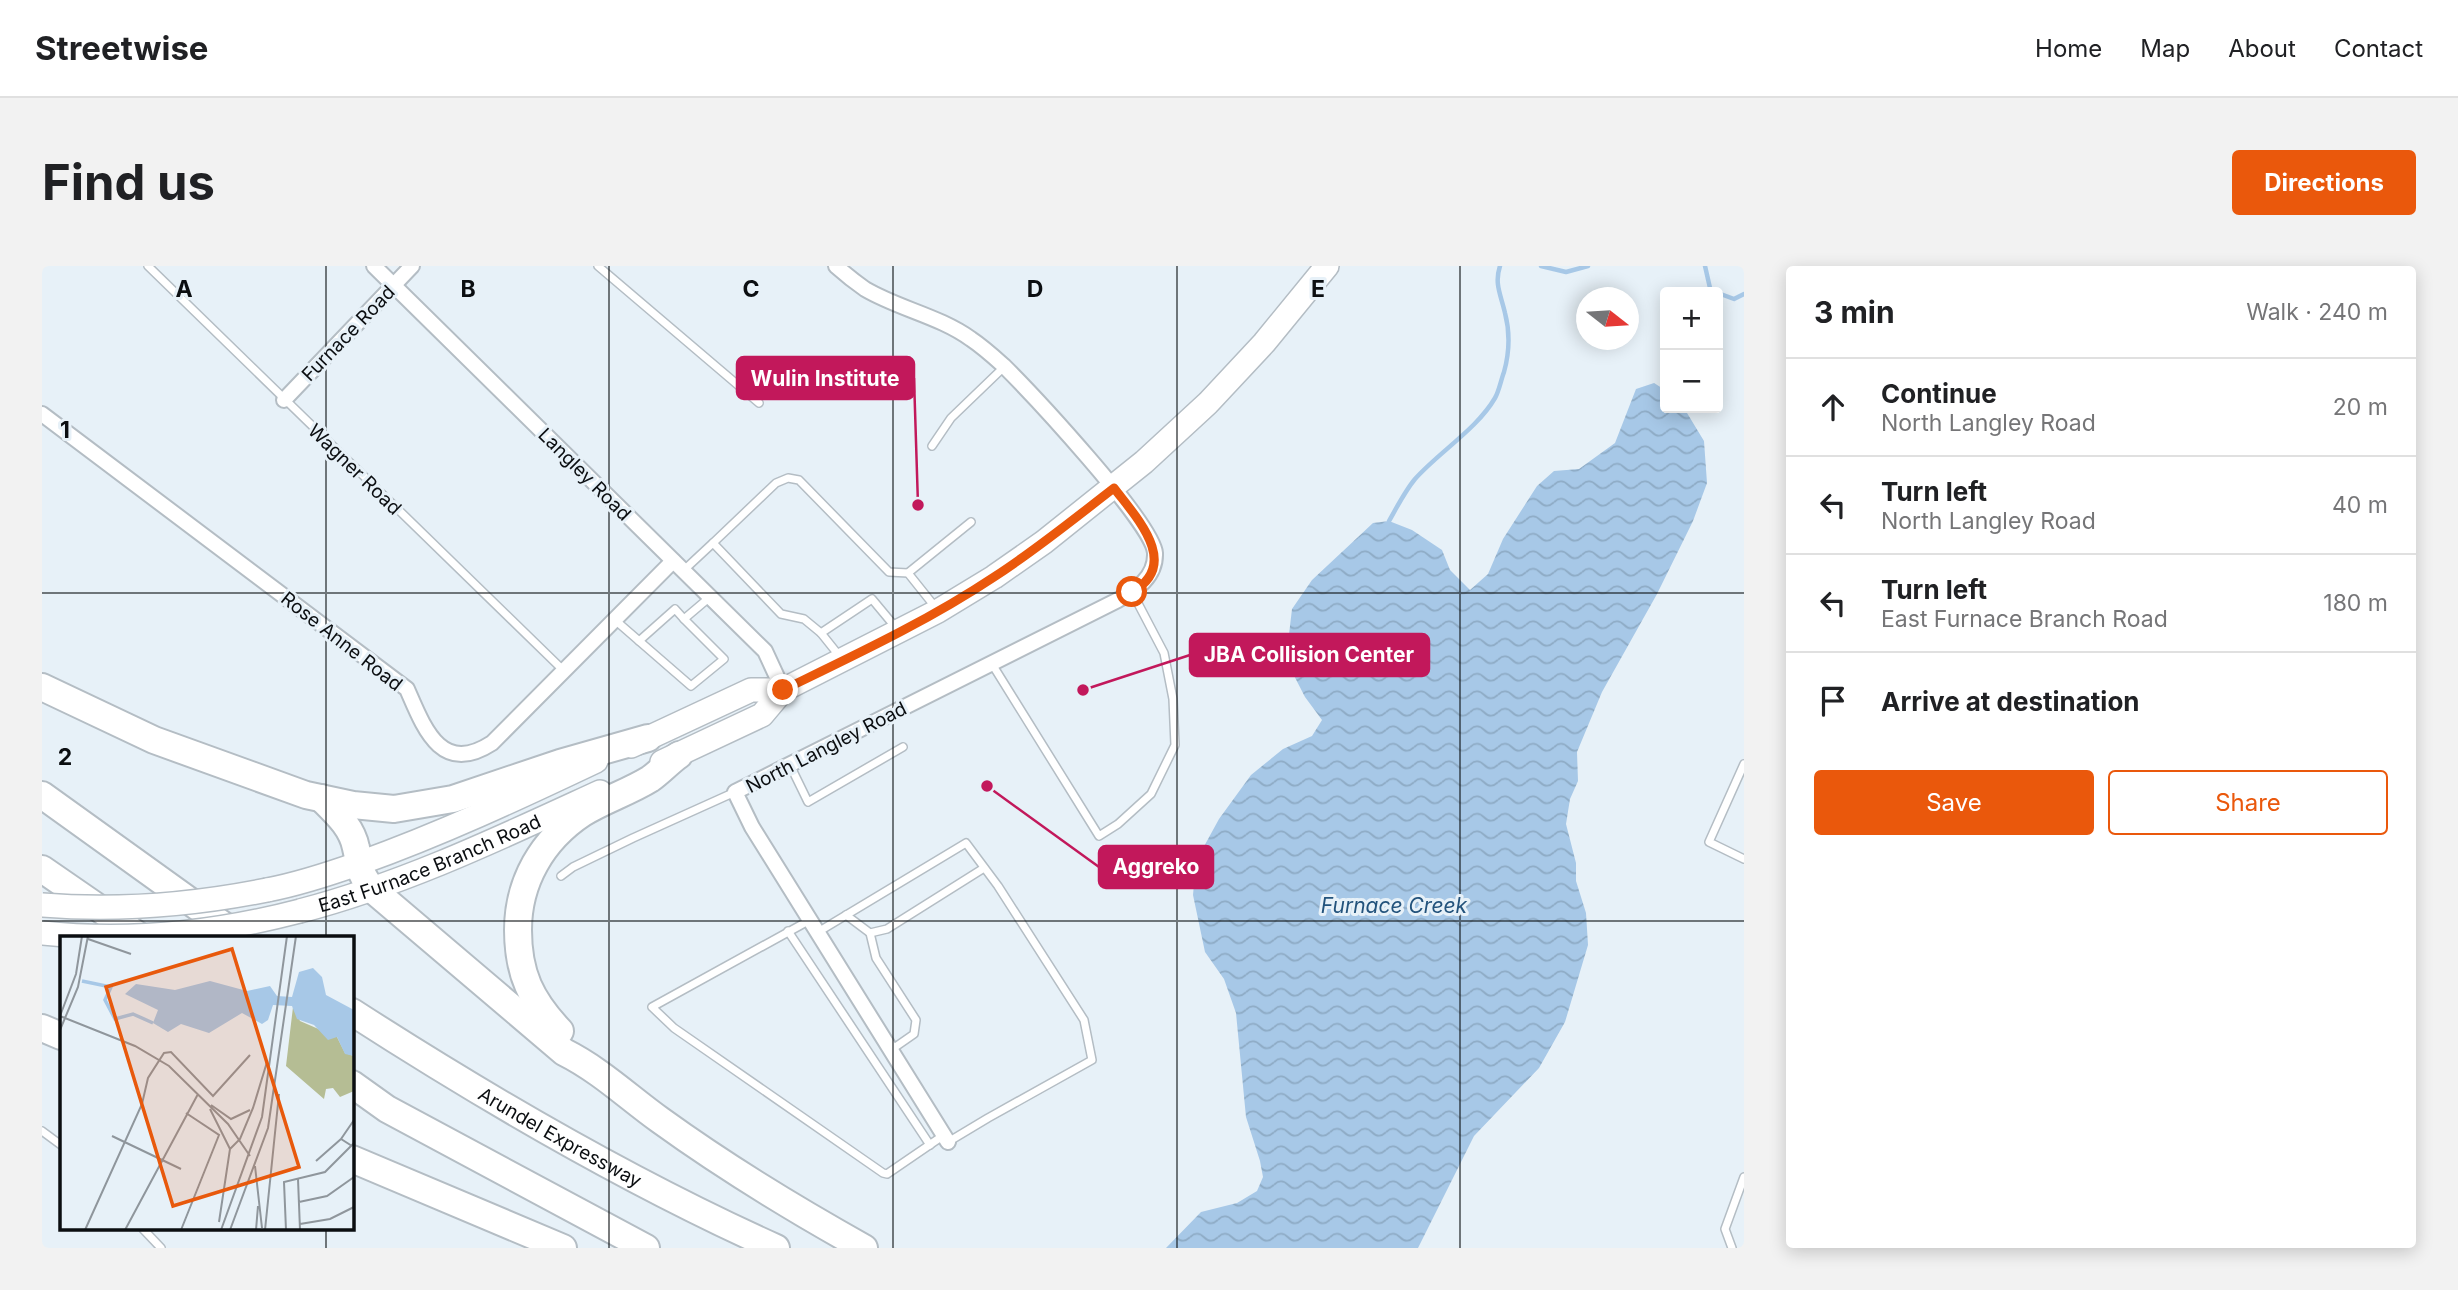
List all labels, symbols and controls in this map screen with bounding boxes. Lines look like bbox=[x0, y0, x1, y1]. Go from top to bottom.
text: Streetwise bbox=[35, 28, 209, 68]
text: Home bbox=[2035, 34, 2102, 63]
text: Map bbox=[2140, 34, 2190, 63]
text: About bbox=[2228, 34, 2296, 63]
text: Contact bbox=[2334, 34, 2423, 63]
button: Directions bbox=[2232, 150, 2416, 215]
text: Find us bbox=[42, 153, 215, 212]
text: A bbox=[175, 275, 193, 303]
text: B bbox=[460, 275, 476, 303]
text: C bbox=[742, 275, 760, 303]
text: D bbox=[1027, 275, 1043, 303]
text: E bbox=[1311, 275, 1325, 303]
street label: Furnace Road bbox=[297, 281, 400, 386]
north arrow bbox=[1576, 287, 1639, 350]
map controls bbox=[1660, 287, 1723, 413]
button: + bbox=[1660, 287, 1723, 350]
text: 3 min bbox=[1814, 294, 1895, 330]
text: Walk · 240 m bbox=[2246, 298, 2388, 326]
button: − bbox=[1660, 350, 1723, 413]
callout: Wulin Institute bbox=[737, 357, 914, 399]
text: Wulin Institute bbox=[750, 366, 900, 391]
text: Continue bbox=[1881, 378, 1997, 409]
icon: ahead bbox=[1814, 388, 1852, 426]
text: 20 m bbox=[2333, 393, 2388, 421]
text: North Langley Road bbox=[1881, 409, 2096, 437]
text: 1 bbox=[60, 416, 70, 444]
street label: Wagner Road bbox=[303, 419, 406, 520]
street label: Langley Road bbox=[534, 423, 636, 525]
text: Turn left bbox=[1881, 476, 1987, 507]
icon: left bbox=[1814, 486, 1852, 524]
text: 40 m bbox=[2332, 491, 2388, 519]
text: North Langley Road bbox=[1881, 507, 2096, 535]
text: Turn left bbox=[1881, 574, 1987, 605]
route start bbox=[1116, 576, 1147, 607]
icon: left bbox=[1814, 584, 1852, 622]
street label: Rose Anne Road bbox=[276, 587, 407, 696]
text: 180 m bbox=[2323, 589, 2388, 617]
text: East Furnace Branch Road bbox=[1881, 605, 2168, 633]
callout: JBA Collision Center bbox=[1190, 634, 1429, 676]
text: JBA Collision Center bbox=[1204, 642, 1415, 667]
route end bbox=[767, 674, 798, 705]
icon: arrive bbox=[1814, 682, 1852, 720]
text: Arrive at destination bbox=[1881, 686, 2140, 717]
street label: North Langley Road bbox=[742, 697, 910, 798]
text: 2 bbox=[58, 743, 72, 771]
button: Save bbox=[1814, 770, 2094, 835]
button: Share bbox=[2108, 770, 2388, 835]
street label: East Furnace Branch Road bbox=[316, 810, 544, 917]
callout: Aggreko bbox=[1099, 846, 1213, 888]
text: Aggreko bbox=[1113, 854, 1200, 879]
water label: Furnace Creek bbox=[1321, 893, 1468, 918]
inset map bbox=[60, 936, 354, 1230]
street label: Arundel Expressway bbox=[474, 1082, 646, 1193]

